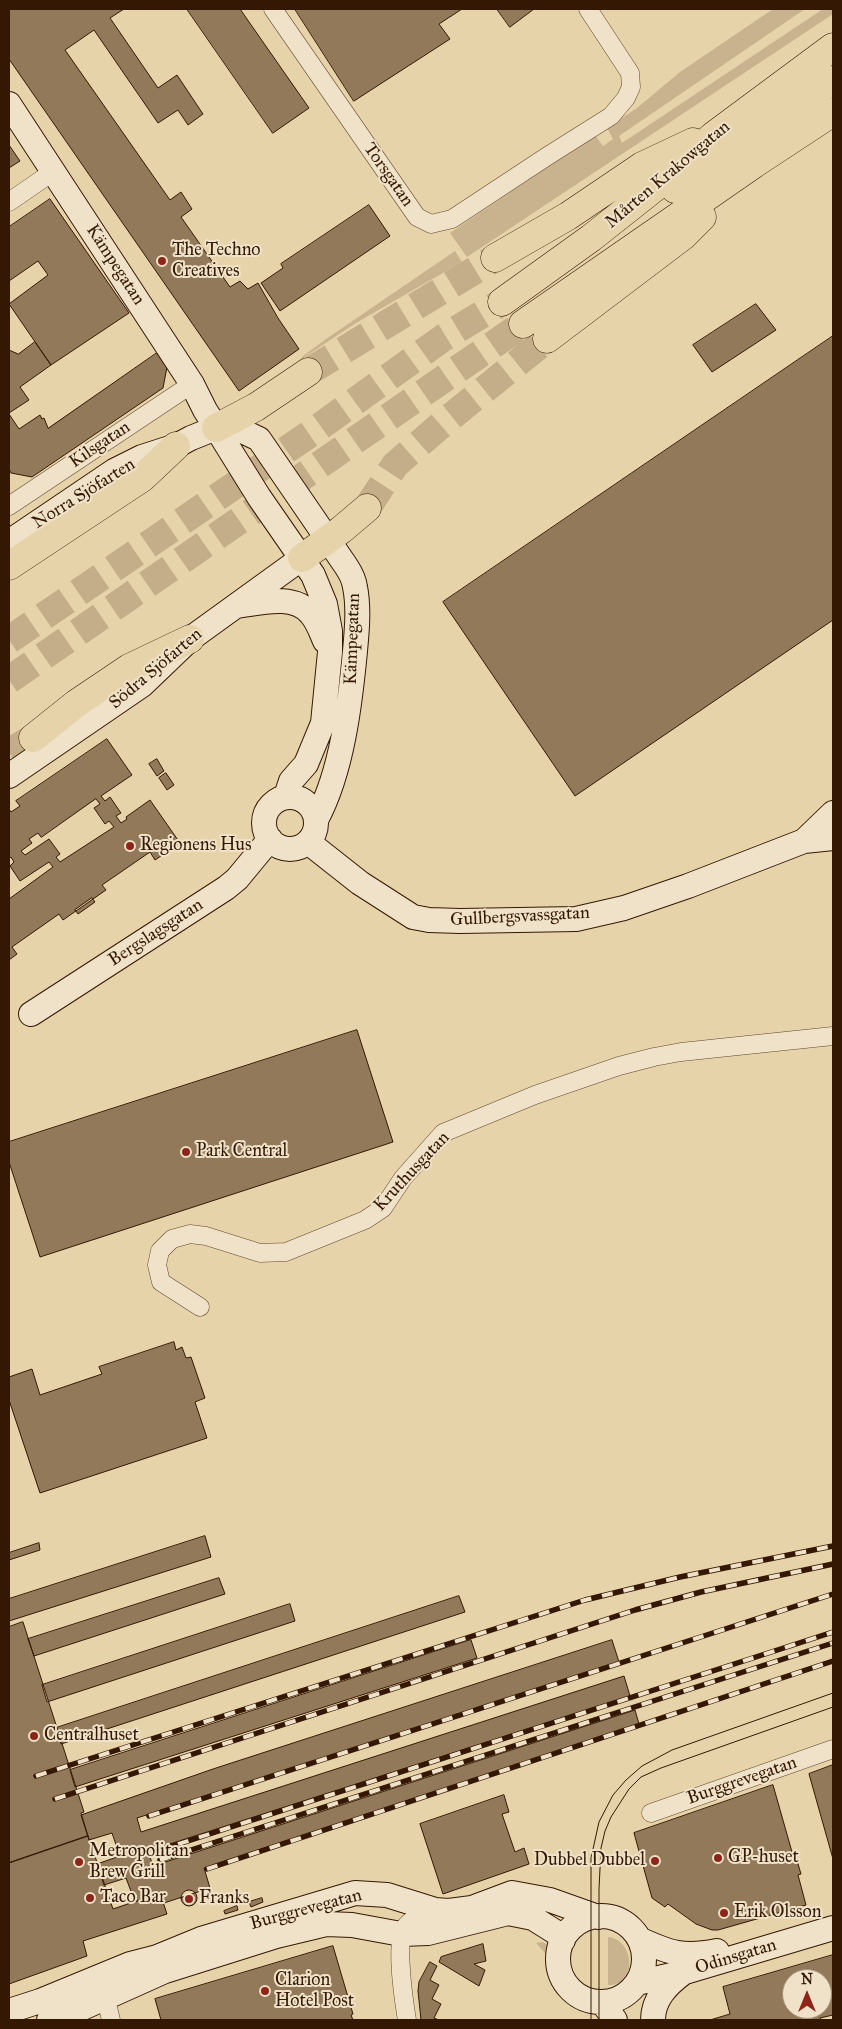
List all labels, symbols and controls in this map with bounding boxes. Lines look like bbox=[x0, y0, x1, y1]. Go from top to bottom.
street label: Mårten Krakowgatan bbox=[601, 116, 735, 234]
street label: Torsgatan bbox=[358, 139, 418, 211]
street label: Kämpegatan bbox=[81, 221, 149, 309]
place label: The Techno Creatives bbox=[172, 240, 261, 282]
marker: The Techno Creatives bbox=[156, 255, 168, 267]
street label: Kilsgatan bbox=[65, 417, 135, 473]
street label: Norra Sjöfarten bbox=[29, 454, 139, 534]
street label: Kämpegatan bbox=[341, 593, 365, 685]
street label: Södra Sjöfarten bbox=[105, 624, 207, 714]
place label: Regionens Hus bbox=[140, 835, 251, 857]
marker: Regionens Hus bbox=[124, 840, 136, 852]
street label: Bergslagsgatan bbox=[105, 894, 207, 972]
street label: Gullbergsvassgatan bbox=[450, 903, 590, 931]
street label: Kruthusgatan bbox=[370, 1128, 454, 1216]
place label: Park Central bbox=[196, 1141, 287, 1163]
marker: Park Central bbox=[180, 1146, 192, 1158]
place label: Centralhuset bbox=[44, 1725, 139, 1747]
marker: Centralhuset bbox=[28, 1730, 40, 1742]
street label: Burggrevegatan bbox=[684, 1752, 800, 1810]
place label: Metropolitan Brew Grill bbox=[89, 1841, 189, 1884]
place label: GP-huset bbox=[728, 1847, 799, 1869]
place label: Dubbel Dubbel bbox=[534, 1850, 645, 1872]
marker: GP-huset bbox=[712, 1852, 724, 1864]
marker: Dubbel Dubbel bbox=[649, 1855, 661, 1867]
marker: Metropolitan Brew Grill bbox=[73, 1856, 85, 1868]
street label: Burggrevegatan bbox=[248, 1885, 364, 1935]
place label: Taco Bar bbox=[100, 1887, 166, 1909]
place label: Franks bbox=[199, 1888, 249, 1910]
marker: Taco Bar bbox=[84, 1892, 96, 1904]
marker: Franks bbox=[183, 1893, 195, 1905]
place label: Erik Olsson bbox=[734, 1902, 821, 1924]
marker: Erik Olsson bbox=[718, 1907, 730, 1919]
street label: Odinsgatan bbox=[693, 1934, 779, 1980]
north arrow bbox=[782, 1969, 832, 2019]
place label: Clarion Hotel Post bbox=[275, 1970, 354, 2012]
text: N bbox=[801, 1971, 813, 1988]
marker: Clarion Hotel Post bbox=[259, 1985, 271, 1997]

